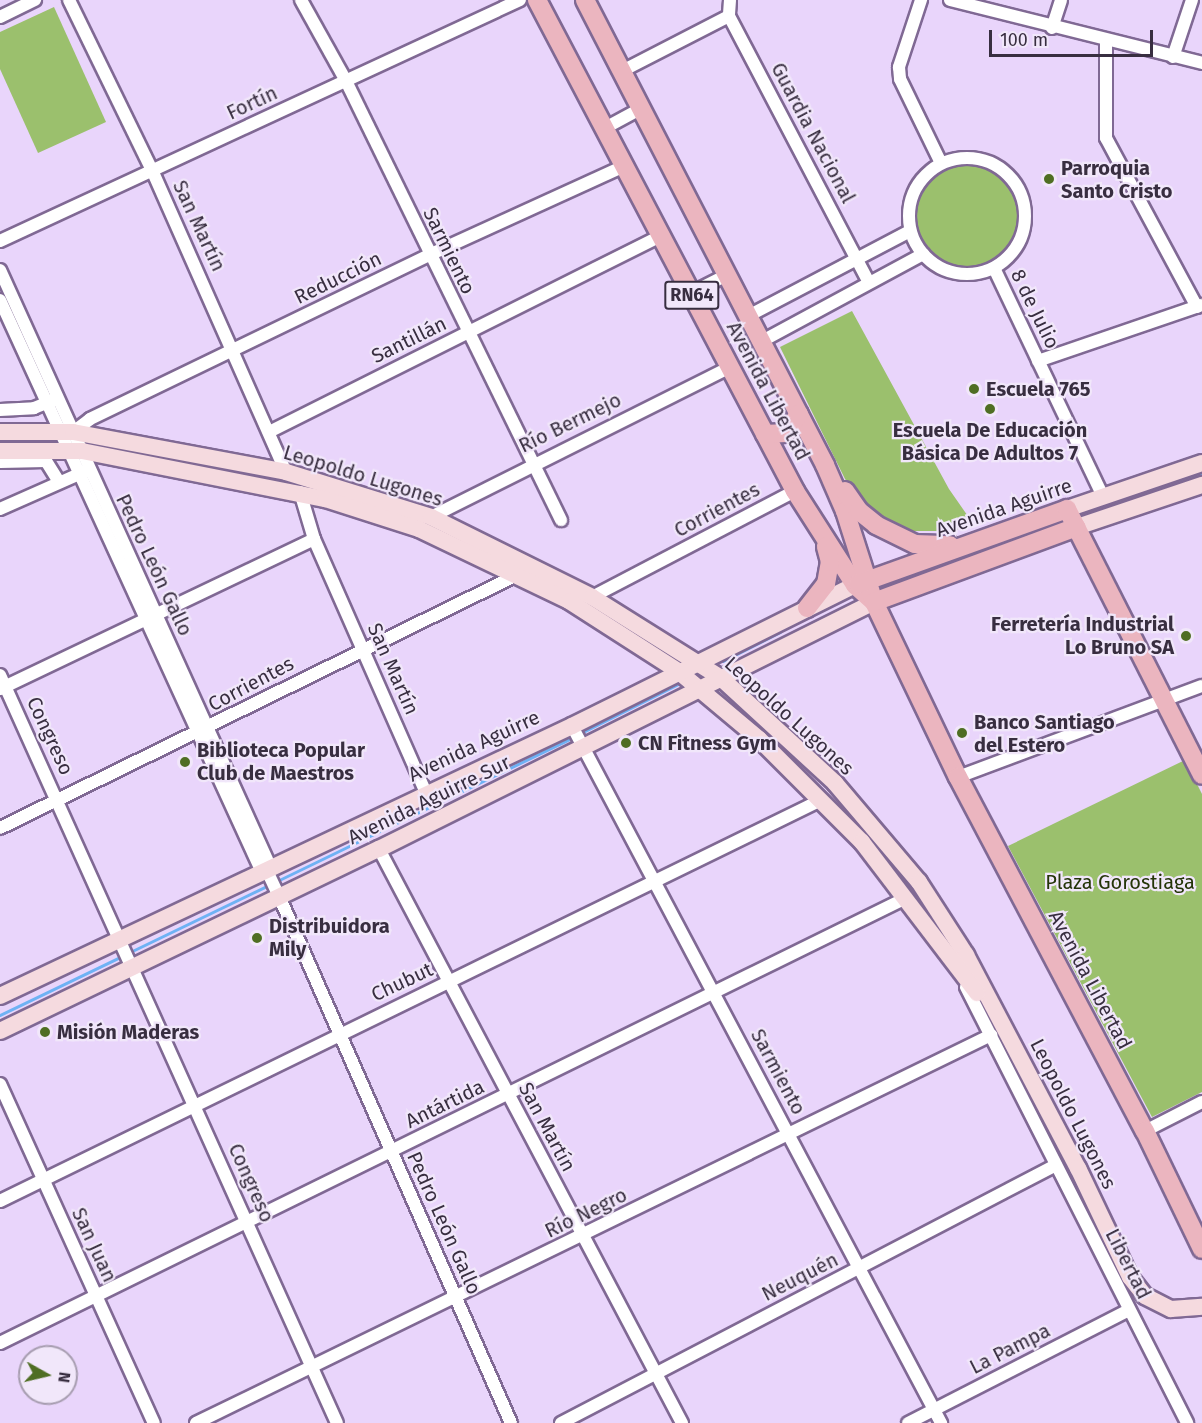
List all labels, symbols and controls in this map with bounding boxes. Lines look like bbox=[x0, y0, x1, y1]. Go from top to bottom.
scale bar bbox=[992, 18, 1156, 56]
text: 100 m bbox=[1000, 29, 1048, 51]
street label: Guardia Nacional bbox=[766, 59, 860, 207]
street label: Fortín bbox=[223, 81, 281, 125]
place label: Parroquia Santo Cristo bbox=[1061, 156, 1172, 203]
marker: Parroquia Santo Cristo bbox=[1042, 172, 1056, 186]
street label: San Martín bbox=[168, 177, 230, 275]
street label: Sarmiento bbox=[418, 204, 480, 298]
street label: Reducción bbox=[290, 247, 386, 309]
street label: 8 de Julio bbox=[1005, 265, 1065, 353]
road number: RN64 bbox=[664, 280, 720, 310]
street label: Santillán bbox=[368, 312, 450, 368]
street label: Avenida Libertad bbox=[721, 318, 815, 464]
place label: Escuela 765 bbox=[986, 377, 1090, 401]
marker: Escuela 765 bbox=[967, 382, 981, 396]
street label: Río Bermejo bbox=[515, 388, 625, 458]
marker: Escuela De Educación Básica De Adultos 7 bbox=[983, 402, 997, 416]
place label: Escuela De Educación Básica De Adultos 7 bbox=[893, 418, 1087, 465]
street label: Leopoldo Lugones bbox=[280, 440, 446, 512]
street label: Avenida Aguirre bbox=[933, 473, 1075, 543]
street label: Corrientes bbox=[670, 477, 764, 543]
street label: Pedro León Gallo bbox=[111, 490, 197, 640]
place label: Ferretería Industrial Lo Bruno SA bbox=[991, 612, 1174, 659]
street label: San Martín bbox=[362, 620, 424, 718]
marker: Ferretería Industrial Lo Bruno SA bbox=[1179, 629, 1193, 643]
street label: Corrientes bbox=[204, 651, 298, 717]
street label: Leopoldo Lugones bbox=[720, 652, 858, 780]
street label: Congreso bbox=[21, 693, 79, 779]
street label: Avenida Aguirre bbox=[404, 705, 544, 787]
place label: Banco Santiago del Estero bbox=[974, 710, 1115, 757]
marker: Banco Santiago del Estero bbox=[955, 726, 969, 740]
place label: CN Fitness Gym bbox=[638, 731, 777, 755]
marker: CN Fitness Gym bbox=[619, 736, 633, 750]
place label: Biblioteca Popular Club de Maestros bbox=[197, 738, 365, 785]
street label: Avenida Aguirre Sur bbox=[344, 750, 514, 850]
marker: Biblioteca Popular Club de Maestros bbox=[178, 755, 192, 769]
park label: Plaza Gorostiaga bbox=[1045, 870, 1195, 894]
street label: Avenida Libertad bbox=[1043, 907, 1137, 1053]
place label: Distribuidora Mily bbox=[269, 915, 390, 962]
marker: Distribuidora Mily bbox=[250, 931, 264, 945]
street label: Chubut bbox=[367, 957, 437, 1007]
place label: Misión Maderas bbox=[57, 1020, 199, 1044]
marker: Misión Maderas bbox=[38, 1025, 52, 1039]
street label: Sarmiento bbox=[745, 1025, 811, 1119]
street label: Leopoldo Lugones bbox=[1025, 1035, 1121, 1193]
street label: Antártida bbox=[402, 1075, 488, 1133]
street label: San Martín bbox=[514, 1078, 580, 1176]
street label: Congreso bbox=[223, 1140, 279, 1226]
street label: Pedro León Gallo bbox=[402, 1148, 486, 1298]
street label: Río Negro bbox=[541, 1183, 631, 1243]
street label: San Juan bbox=[66, 1204, 122, 1286]
street label: Libertad bbox=[1100, 1225, 1156, 1303]
street label: Neuquén bbox=[758, 1248, 842, 1306]
street label: La Pampa bbox=[966, 1319, 1054, 1379]
north arrow bbox=[18, 1345, 78, 1405]
text: N bbox=[54, 1371, 74, 1384]

